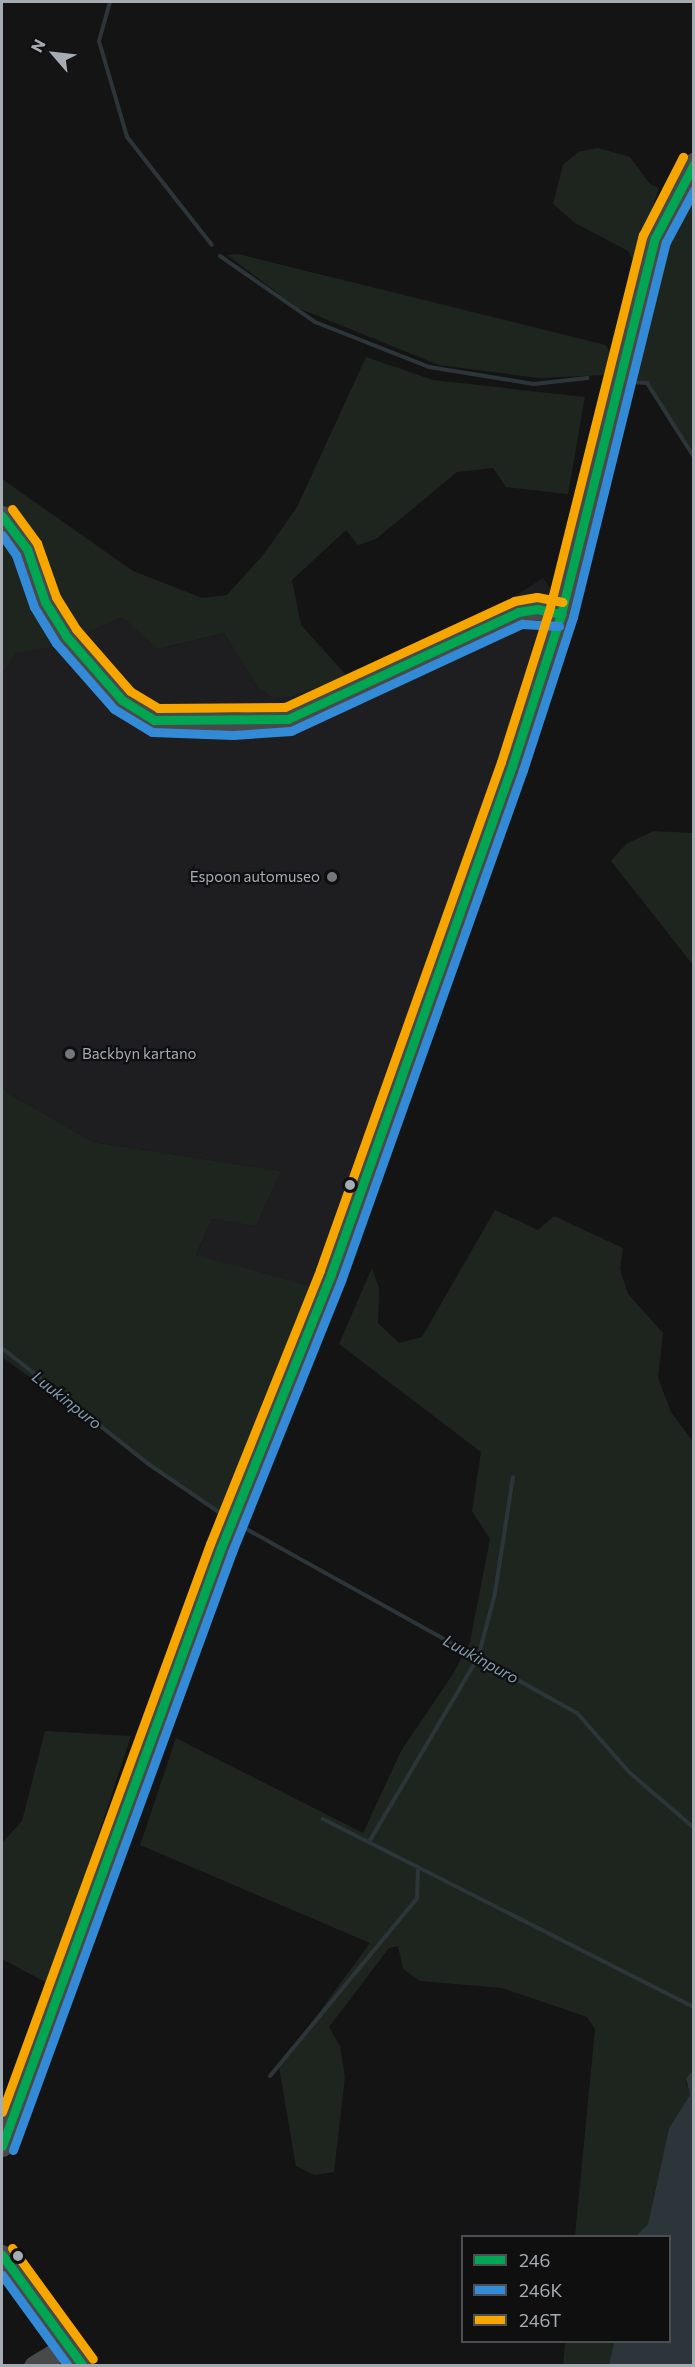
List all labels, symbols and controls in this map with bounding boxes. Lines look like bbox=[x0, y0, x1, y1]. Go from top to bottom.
north arrow bbox=[24, 24, 84, 84]
text: N bbox=[26, 36, 49, 55]
place label: Espoon automuseo bbox=[190, 868, 320, 886]
marker: Espoon automuseo bbox=[325, 870, 339, 884]
place label: Backbyn kartano bbox=[82, 1045, 197, 1063]
marker: Backbyn kartano bbox=[63, 1047, 77, 1061]
unlabelled marker bbox=[344, 1179, 356, 1191]
water label: Luukinpuro bbox=[28, 1367, 106, 1433]
water label: Luukinpuro bbox=[440, 1630, 522, 1688]
legend bbox=[461, 2235, 671, 2343]
text: 246 bbox=[519, 2249, 550, 2271]
unlabelled marker bbox=[12, 2250, 24, 2262]
text: 246K bbox=[519, 2279, 562, 2301]
text: 246T bbox=[519, 2309, 561, 2331]

